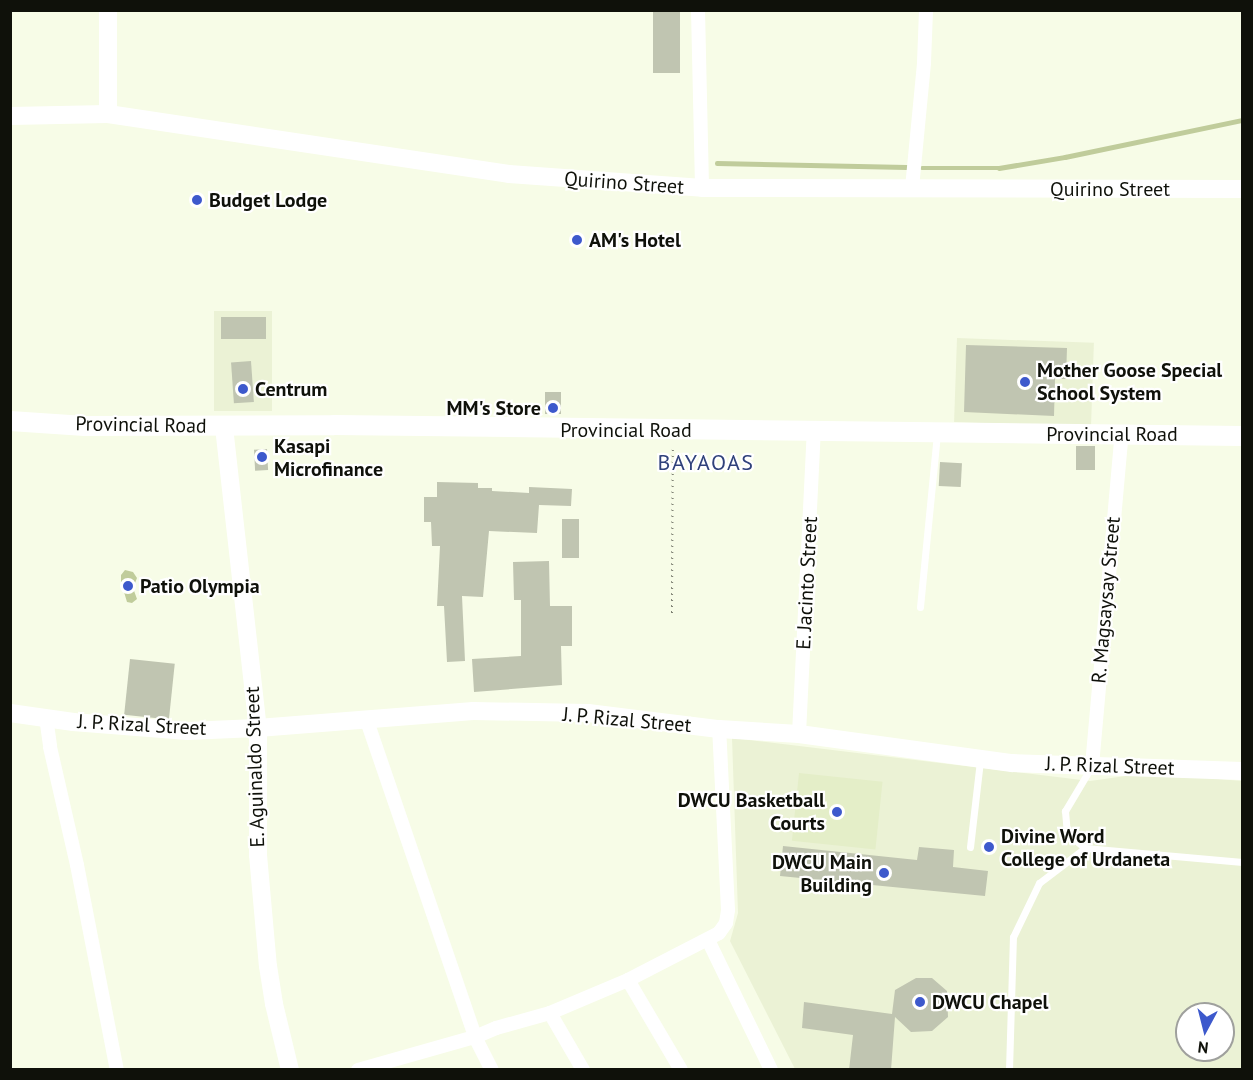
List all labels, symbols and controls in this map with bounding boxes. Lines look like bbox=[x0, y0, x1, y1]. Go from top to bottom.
street label: Quirino Street bbox=[563, 167, 685, 199]
street label: Quirino Street bbox=[1050, 177, 1170, 201]
place label: Budget Lodge bbox=[209, 188, 327, 212]
marker: Budget Lodge bbox=[190, 193, 204, 207]
place label: AM's Hotel bbox=[589, 228, 681, 252]
marker: AM's Hotel bbox=[570, 233, 584, 247]
place label: Mother Goose Special School System bbox=[1037, 358, 1222, 405]
marker: Mother Goose Special School System bbox=[1018, 375, 1032, 389]
place label: Centrum bbox=[255, 377, 327, 401]
marker: Centrum bbox=[236, 382, 250, 396]
place label: MM's Store bbox=[446, 396, 541, 420]
marker: MM's Store bbox=[546, 401, 560, 415]
street label: Provincial Road bbox=[75, 412, 207, 438]
street label: Provincial Road bbox=[560, 418, 692, 442]
street label: Provincial Road bbox=[1046, 422, 1178, 446]
place label: Kasapi Microfinance bbox=[274, 434, 383, 481]
marker: Kasapi Microfinance bbox=[255, 450, 269, 464]
district label: BAYAOAS bbox=[658, 450, 754, 476]
street label: R. Magsaysay Street bbox=[1087, 514, 1125, 686]
street label: E. Jacinto Street bbox=[791, 515, 823, 651]
place label: Patio Olympia bbox=[140, 574, 260, 598]
marker: Patio Olympia bbox=[121, 579, 135, 593]
street label: E. Aguinaldo Street bbox=[240, 685, 270, 849]
street label: J. P. Rizal Street bbox=[560, 702, 694, 738]
street label: J. P. Rizal Street bbox=[75, 710, 209, 740]
street label: J. P. Rizal Street bbox=[1044, 752, 1176, 780]
place label: DWCU Basketball Courts bbox=[678, 789, 825, 836]
marker: DWCU Basketball Courts bbox=[830, 805, 844, 819]
place label: Divine Word College of Urdaneta bbox=[1001, 824, 1170, 871]
marker: Divine Word College of Urdaneta bbox=[982, 840, 996, 854]
place label: DWCU Main Building bbox=[772, 850, 872, 897]
marker: DWCU Main Building bbox=[877, 866, 891, 880]
place label: DWCU Chapel bbox=[932, 990, 1049, 1014]
marker: DWCU Chapel bbox=[913, 995, 927, 1009]
north arrow bbox=[1175, 1002, 1235, 1062]
text: N bbox=[1197, 1037, 1209, 1058]

